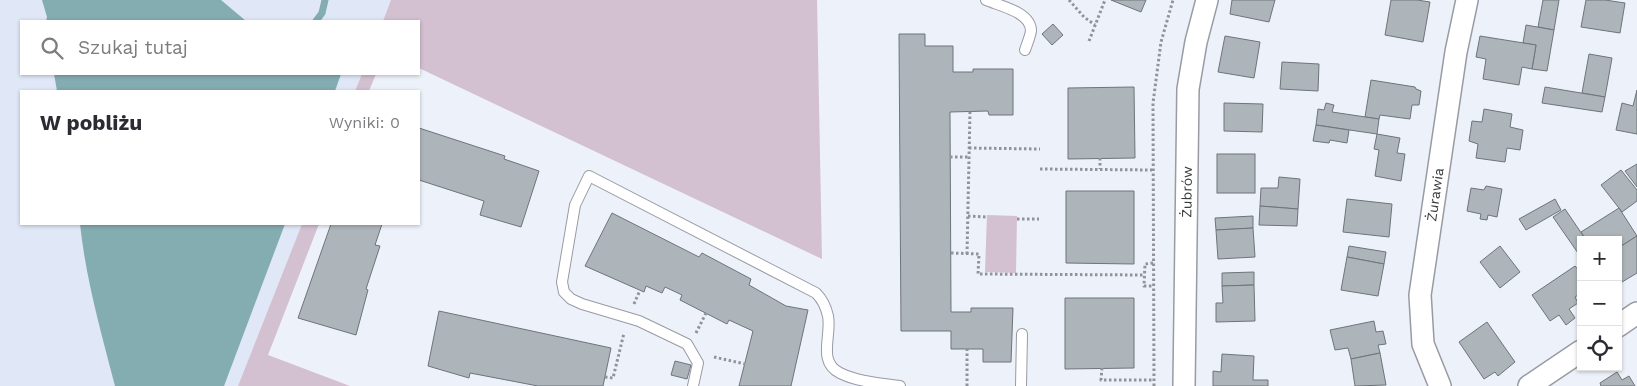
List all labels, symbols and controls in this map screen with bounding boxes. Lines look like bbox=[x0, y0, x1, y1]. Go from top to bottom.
search box bbox=[20, 20, 420, 75]
icon: search bbox=[38, 34, 66, 62]
text: Szukaj tutaj bbox=[78, 36, 188, 59]
text: W pobliżu bbox=[40, 110, 142, 135]
text: Wyniki: 0 bbox=[329, 113, 400, 132]
street label: Żubrów bbox=[1178, 166, 1195, 218]
street label: Żurawia bbox=[1423, 167, 1447, 222]
map controls bbox=[1577, 236, 1622, 371]
button: + bbox=[1577, 236, 1622, 281]
button: − bbox=[1577, 281, 1622, 326]
button: locate bbox=[1577, 326, 1622, 371]

